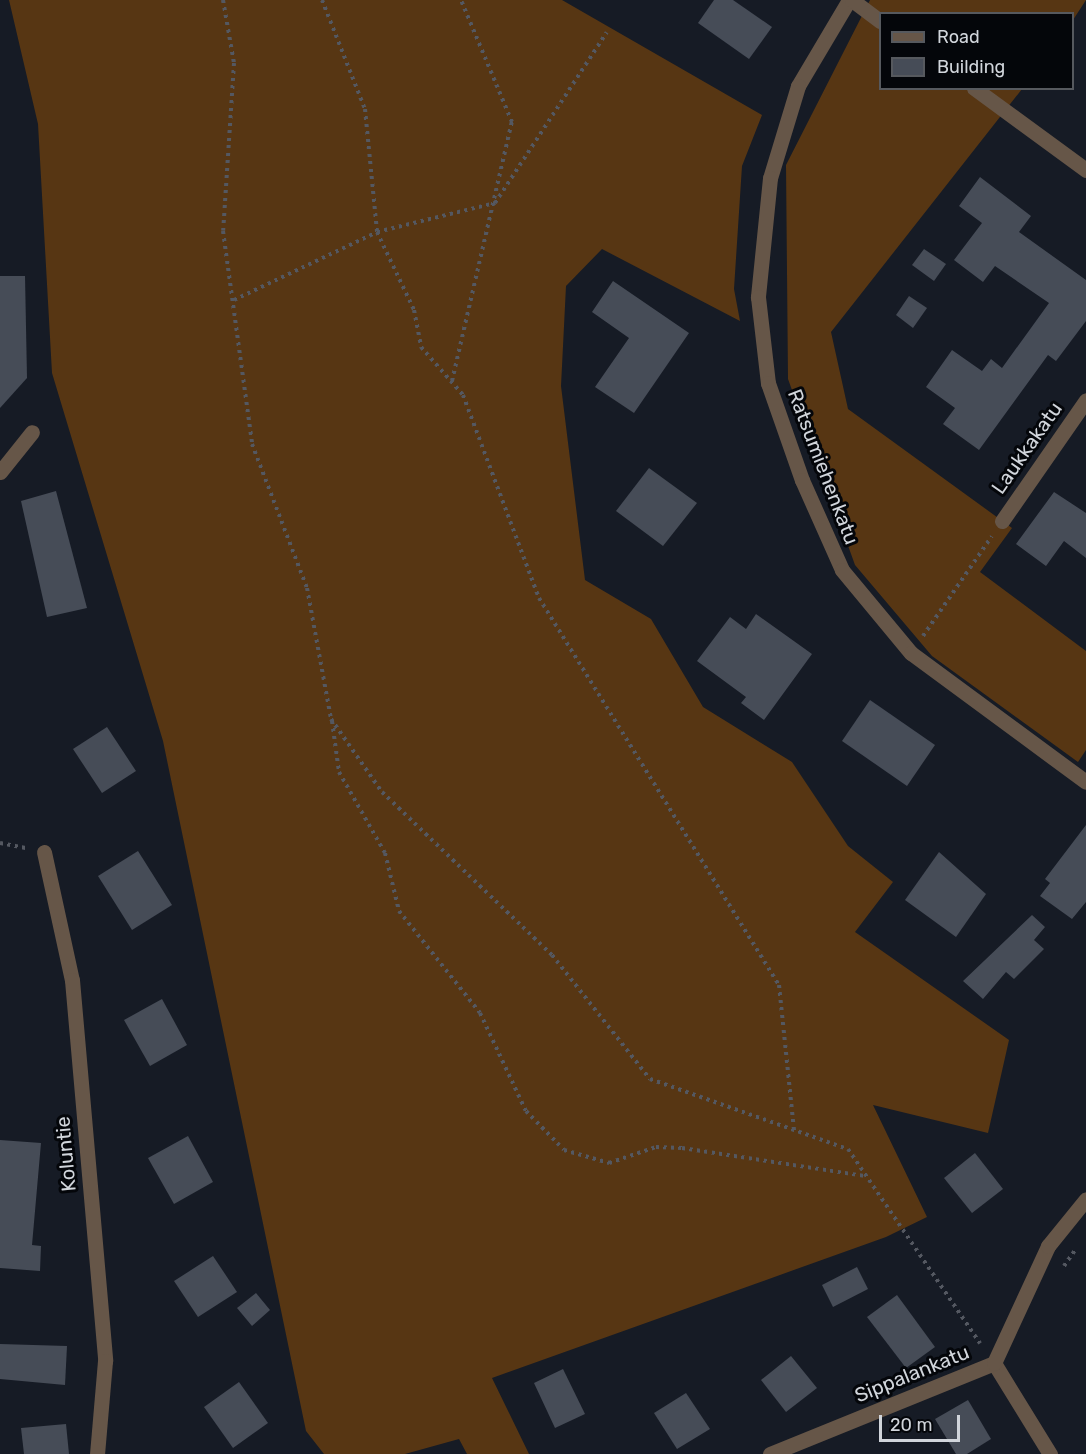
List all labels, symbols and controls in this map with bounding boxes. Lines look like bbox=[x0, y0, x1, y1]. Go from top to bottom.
legend bbox=[879, 12, 1074, 90]
text: Road bbox=[937, 26, 980, 48]
text: Building bbox=[937, 56, 1005, 78]
street label: Ratsumiehenkatu bbox=[782, 386, 864, 548]
street label: Laukkakatu bbox=[987, 397, 1067, 499]
street label: Koluntie bbox=[51, 1115, 81, 1193]
street label: Sippalankatu bbox=[851, 1340, 973, 1408]
scale bar bbox=[882, 1403, 963, 1441]
text: 20 m bbox=[890, 1414, 932, 1436]

